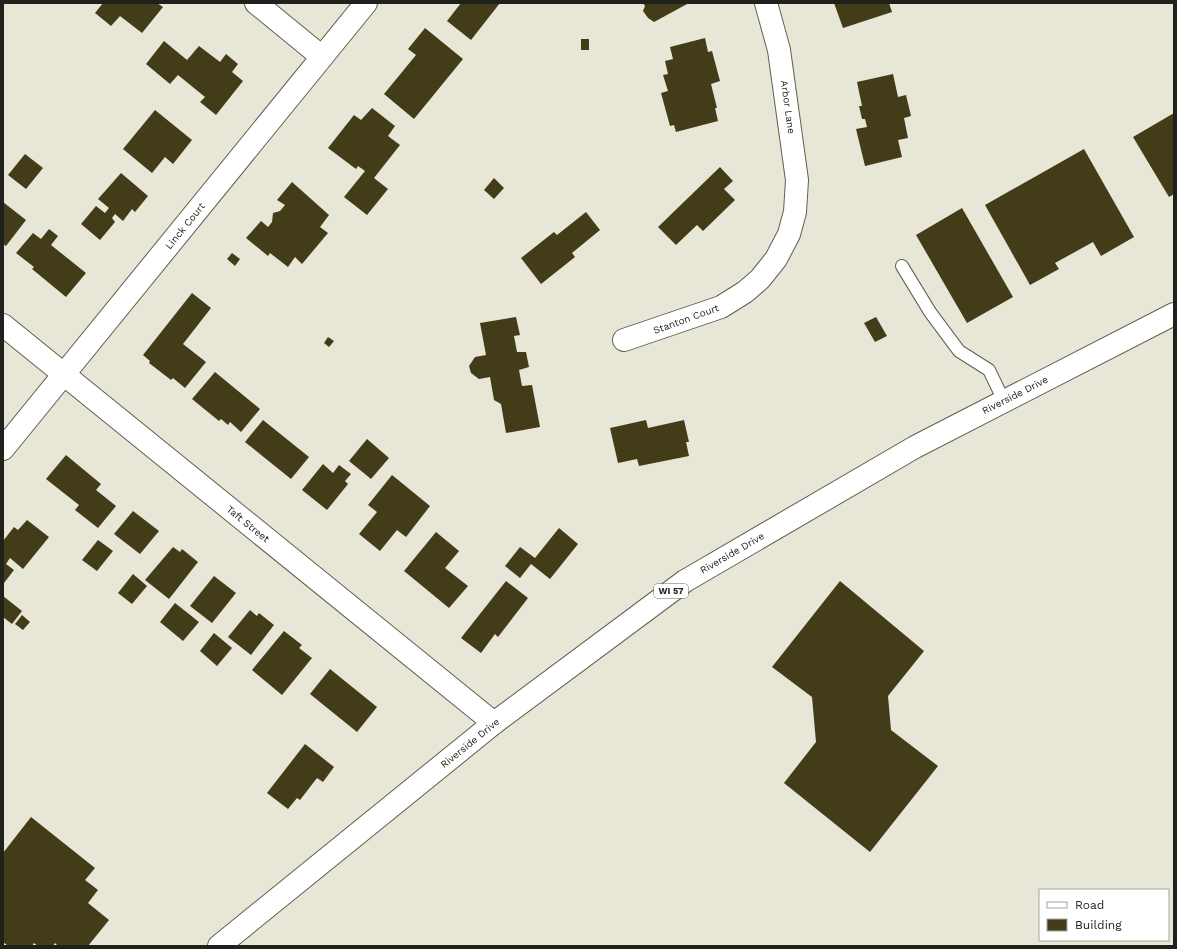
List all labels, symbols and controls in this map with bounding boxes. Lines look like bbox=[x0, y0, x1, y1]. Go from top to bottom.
street label: Arbor Lane bbox=[779, 80, 797, 135]
street label: Linck Court bbox=[163, 200, 207, 251]
street label: Stanton Court bbox=[652, 302, 721, 336]
street label: Riverside Drive bbox=[980, 374, 1050, 416]
street label: Taft Street bbox=[224, 503, 272, 545]
street label: Riverside Drive bbox=[698, 530, 766, 576]
road number: WI 57 bbox=[654, 584, 688, 598]
street label: Riverside Drive bbox=[438, 716, 502, 770]
legend bbox=[1039, 889, 1169, 941]
text: Road bbox=[1075, 898, 1104, 912]
text: Building bbox=[1075, 918, 1122, 932]

